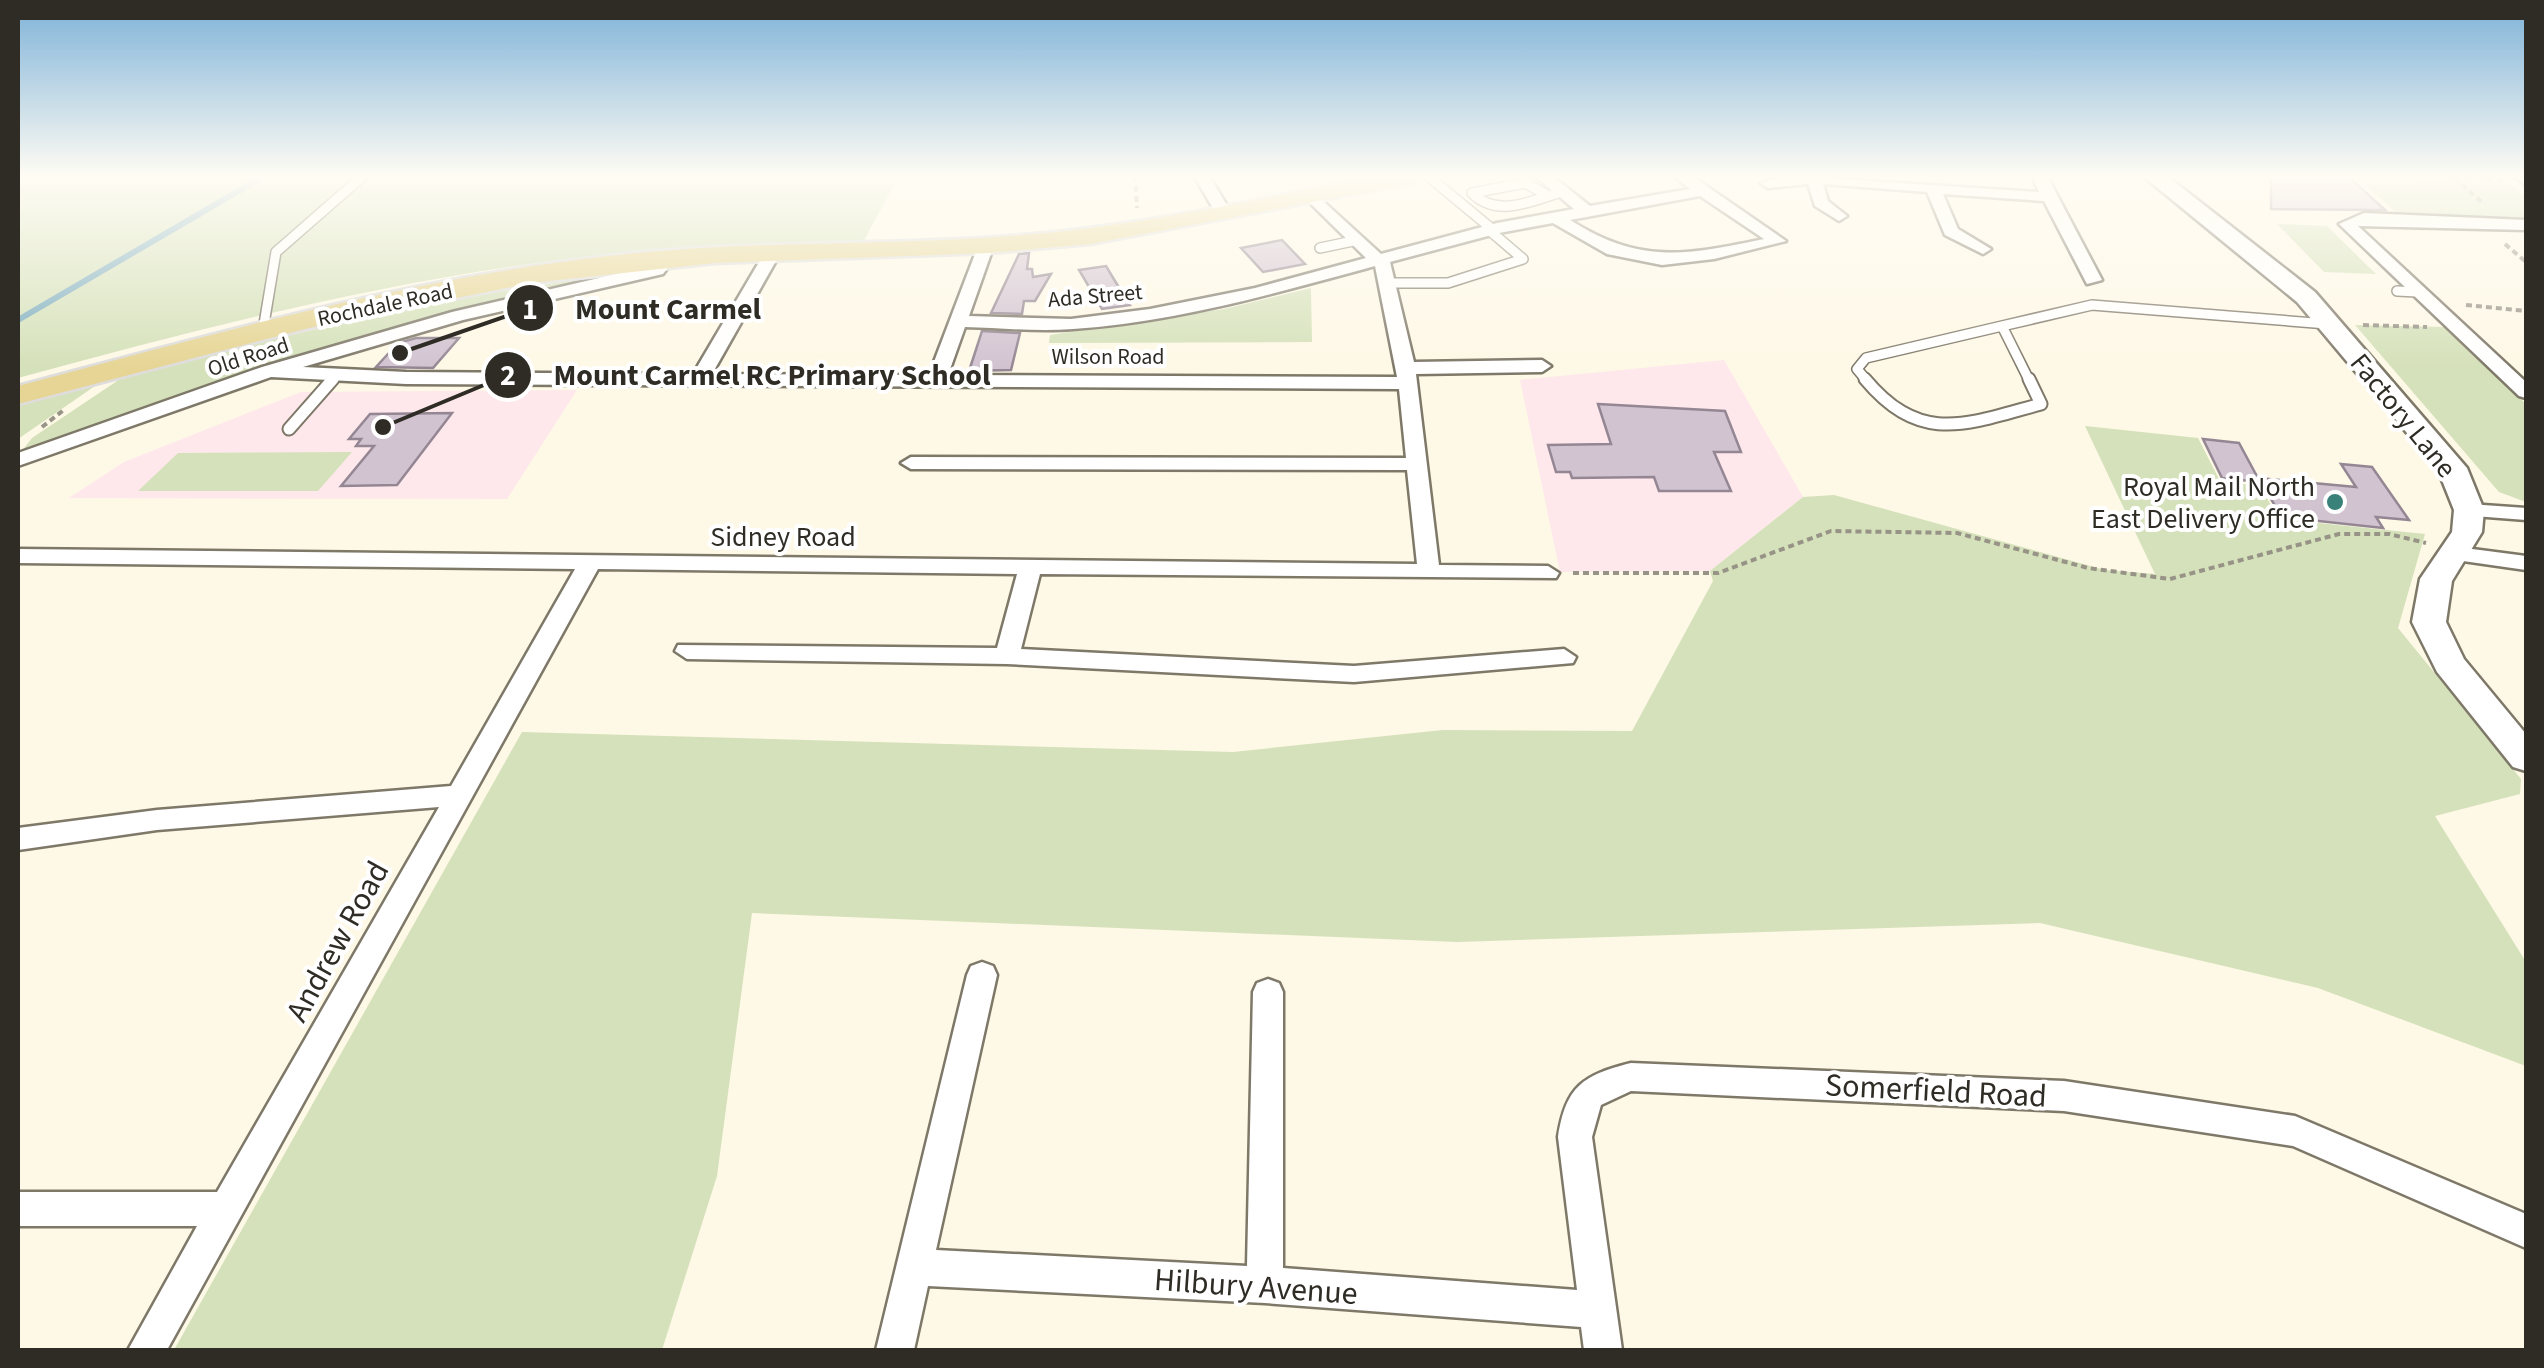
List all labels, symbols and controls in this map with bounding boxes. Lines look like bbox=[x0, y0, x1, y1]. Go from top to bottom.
street label: Rochdale Road bbox=[315, 275, 456, 335]
street label: Ada Street bbox=[1046, 276, 1144, 316]
callout: Mount Carmel bbox=[505, 278, 781, 338]
text: 1 bbox=[522, 288, 538, 331]
text: Mount Carmel bbox=[575, 288, 762, 331]
street label: Old Road bbox=[203, 329, 293, 385]
street label: Wilson Road bbox=[1051, 341, 1165, 373]
callout: Mount Carmel RC Primary School bbox=[483, 345, 1010, 405]
street label: Factory Lane bbox=[2341, 345, 2466, 486]
text: 2 bbox=[500, 354, 516, 397]
text: Mount Carmel RC Primary School bbox=[553, 354, 991, 397]
place label: Royal Mail North East Delivery Office bbox=[2091, 467, 2315, 539]
marker: Royal Mail North East Delivery Office bbox=[2324, 491, 2346, 513]
street label: Sidney Road bbox=[710, 517, 856, 557]
street label: Andrew Road bbox=[275, 853, 401, 1030]
street label: Somerfield Road bbox=[1824, 1062, 2048, 1120]
street label: Hilbury Avenue bbox=[1153, 1257, 1359, 1317]

